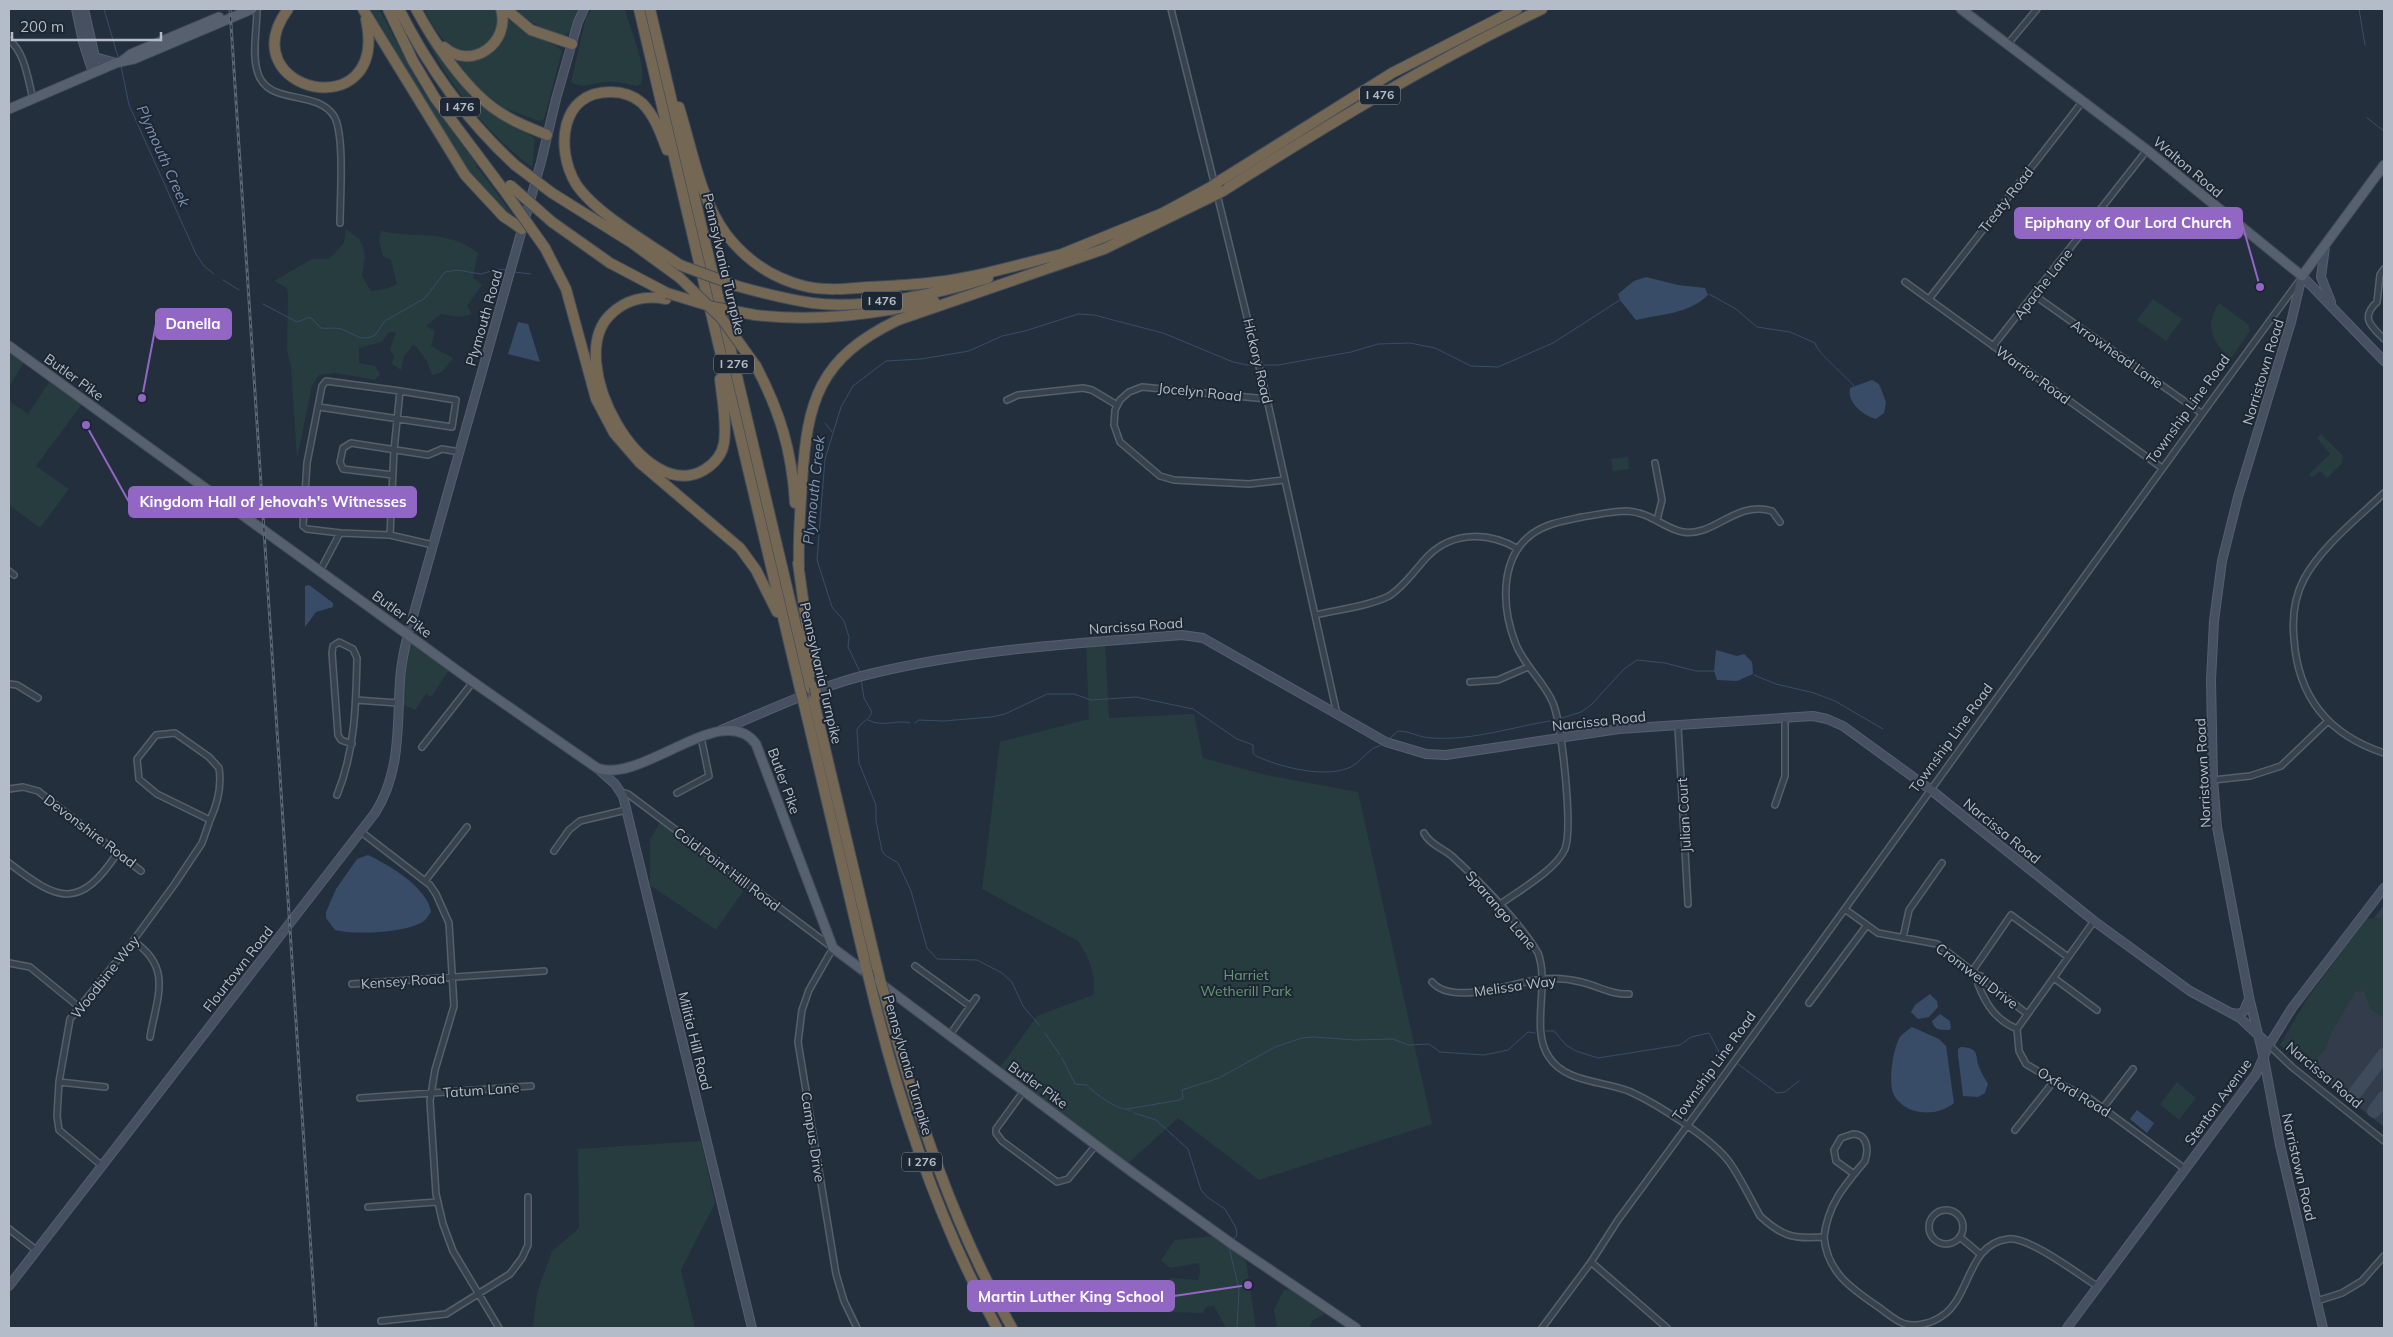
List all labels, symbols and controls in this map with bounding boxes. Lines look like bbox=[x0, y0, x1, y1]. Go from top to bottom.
scale bar bbox=[12, 10, 161, 42]
text: 200 m bbox=[20, 17, 64, 36]
road number: I 476 bbox=[1360, 86, 1400, 104]
road number: I 476 bbox=[440, 98, 480, 116]
water label: Plymouth Creek bbox=[133, 102, 195, 211]
street label: Walton Road bbox=[2149, 133, 2227, 201]
street label: Treaty Road bbox=[1975, 163, 2037, 237]
street label: Pennsylvania Turnpike bbox=[699, 191, 749, 337]
callout: Epiphany of Our Lord Church bbox=[2015, 208, 2242, 238]
text: Epiphany of Our Lord Church bbox=[2024, 213, 2232, 232]
street label: Apache Lane bbox=[2010, 245, 2076, 323]
street label: Plymouth Road bbox=[462, 268, 506, 368]
road number: I 476 bbox=[862, 292, 902, 310]
callout: Danella bbox=[156, 309, 231, 339]
text: Danella bbox=[165, 314, 221, 333]
street label: Arrowhead Lane bbox=[2067, 315, 2167, 393]
street label: Hickory Road bbox=[1239, 317, 1277, 405]
street label: Norristown Road bbox=[2238, 317, 2288, 427]
street label: Warrior Road bbox=[1992, 342, 2074, 408]
street label: Butler Pike bbox=[41, 349, 107, 405]
street label: Township Line Road bbox=[2142, 351, 2234, 467]
road number: I 276 bbox=[714, 354, 754, 374]
street label: Jocelyn Road bbox=[1157, 379, 1243, 405]
water label: Plymouth Creek bbox=[798, 433, 829, 545]
callout: Kingdom Hall of Jehovah's Witnesses bbox=[129, 487, 416, 517]
text: Kingdom Hall of Jehovah's Witnesses bbox=[140, 492, 406, 511]
street label: Butler Pike bbox=[369, 586, 435, 642]
street label: Pennsylvania Turnpike bbox=[796, 600, 846, 746]
street label: Narcissa Road bbox=[1088, 614, 1184, 638]
street label: Township Line Road bbox=[1905, 680, 1997, 796]
street label: Narcissa Road bbox=[1551, 707, 1647, 735]
street label: Norristown Road bbox=[2191, 718, 2215, 828]
street label: Butler Pike bbox=[764, 745, 804, 817]
street label: Julian Court bbox=[1673, 777, 1695, 853]
street label: Devonshire Road bbox=[40, 791, 140, 871]
street label: Narcissa Road bbox=[1960, 794, 2044, 868]
street label: Cold Point Hill Road bbox=[670, 823, 784, 915]
street label: Sparango Lane bbox=[1462, 867, 1540, 953]
street label: Flourtown Road bbox=[199, 923, 277, 1015]
street label: Woodbine Way bbox=[67, 931, 143, 1022]
street label: Cromwell Drive bbox=[1932, 939, 2022, 1013]
park label: Harriet Wetherill Park bbox=[1200, 966, 1292, 1000]
street label: Kensey Road bbox=[360, 969, 446, 993]
street label: Melissa Way bbox=[1473, 971, 1558, 1001]
street label: Militia Hill Road bbox=[674, 990, 716, 1092]
street label: Pennsylvania Turnpike bbox=[879, 993, 937, 1137]
street label: Township Line Road bbox=[1668, 1008, 1760, 1124]
street label: Narcissa Road bbox=[2282, 1038, 2366, 1112]
street label: Stenton Avenue bbox=[2181, 1055, 2255, 1149]
street label: Butler Pike bbox=[1005, 1057, 1071, 1113]
street label: Oxford Road bbox=[2034, 1063, 2114, 1121]
street label: Tatum Lane bbox=[442, 1078, 520, 1102]
street label: Campus Drive bbox=[797, 1091, 829, 1183]
street label: Norristown Road bbox=[2278, 1111, 2320, 1223]
road number: I 276 bbox=[902, 1152, 942, 1172]
callout: Martin Luther King School bbox=[968, 1281, 1174, 1311]
text: Martin Luther King School bbox=[978, 1287, 1164, 1306]

